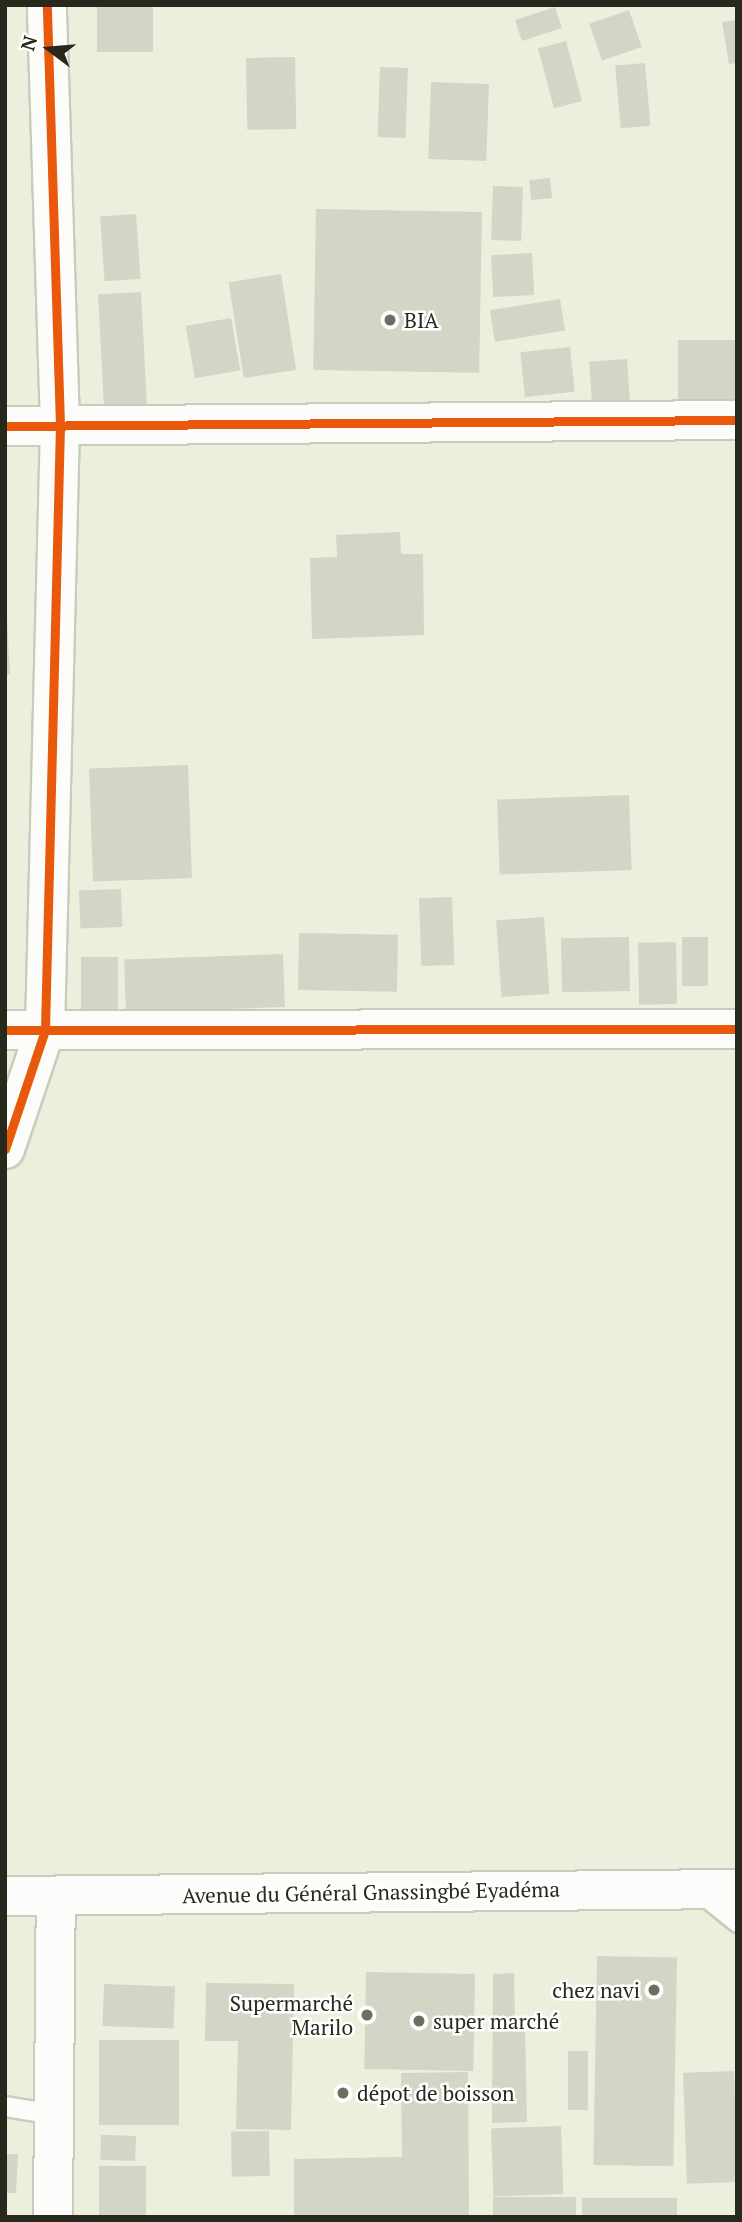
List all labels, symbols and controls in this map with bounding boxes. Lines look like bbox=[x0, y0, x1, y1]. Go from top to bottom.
north arrow bbox=[14, 14, 84, 84]
text: N bbox=[14, 33, 42, 53]
place label: BIA bbox=[404, 307, 439, 333]
marker: BIA bbox=[382, 312, 398, 328]
street label: Avenue du Général Gnassingbé Eyadéma bbox=[182, 1876, 560, 1908]
place label: chez navi bbox=[552, 1977, 640, 2003]
marker: chez navi bbox=[646, 1982, 662, 1998]
place label: Supermarché Marilo bbox=[230, 1990, 353, 2040]
marker: Supermarché Marilo bbox=[359, 2007, 375, 2023]
place label: super marché bbox=[433, 2008, 559, 2034]
marker: super marché bbox=[411, 2013, 427, 2029]
place label: dépot de boisson bbox=[357, 2080, 514, 2106]
marker: dépot de boisson bbox=[335, 2085, 351, 2101]

